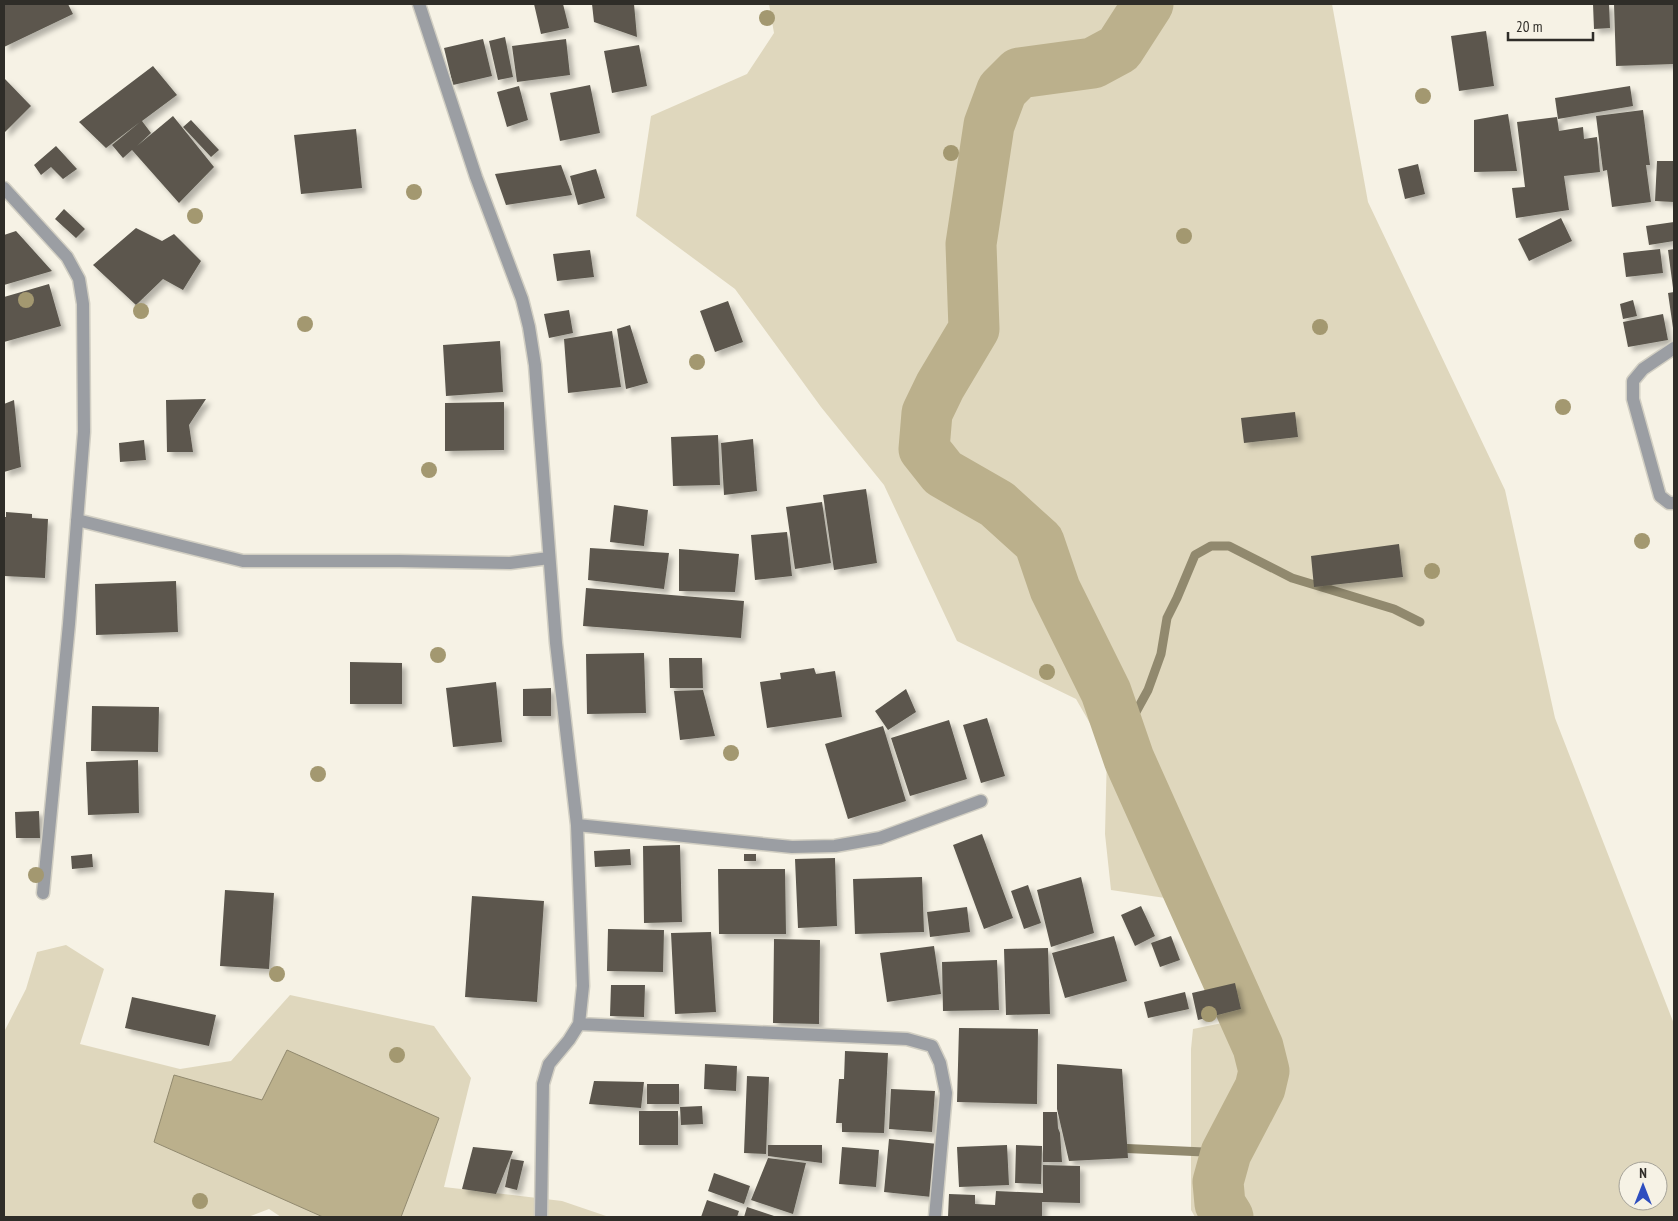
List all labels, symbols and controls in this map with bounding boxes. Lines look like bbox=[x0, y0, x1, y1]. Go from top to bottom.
scale bar bbox=[1508, 10, 1593, 42]
text: 20 m bbox=[1516, 17, 1542, 36]
north arrow bbox=[1618, 1161, 1668, 1211]
text: N bbox=[1639, 1164, 1647, 1182]

